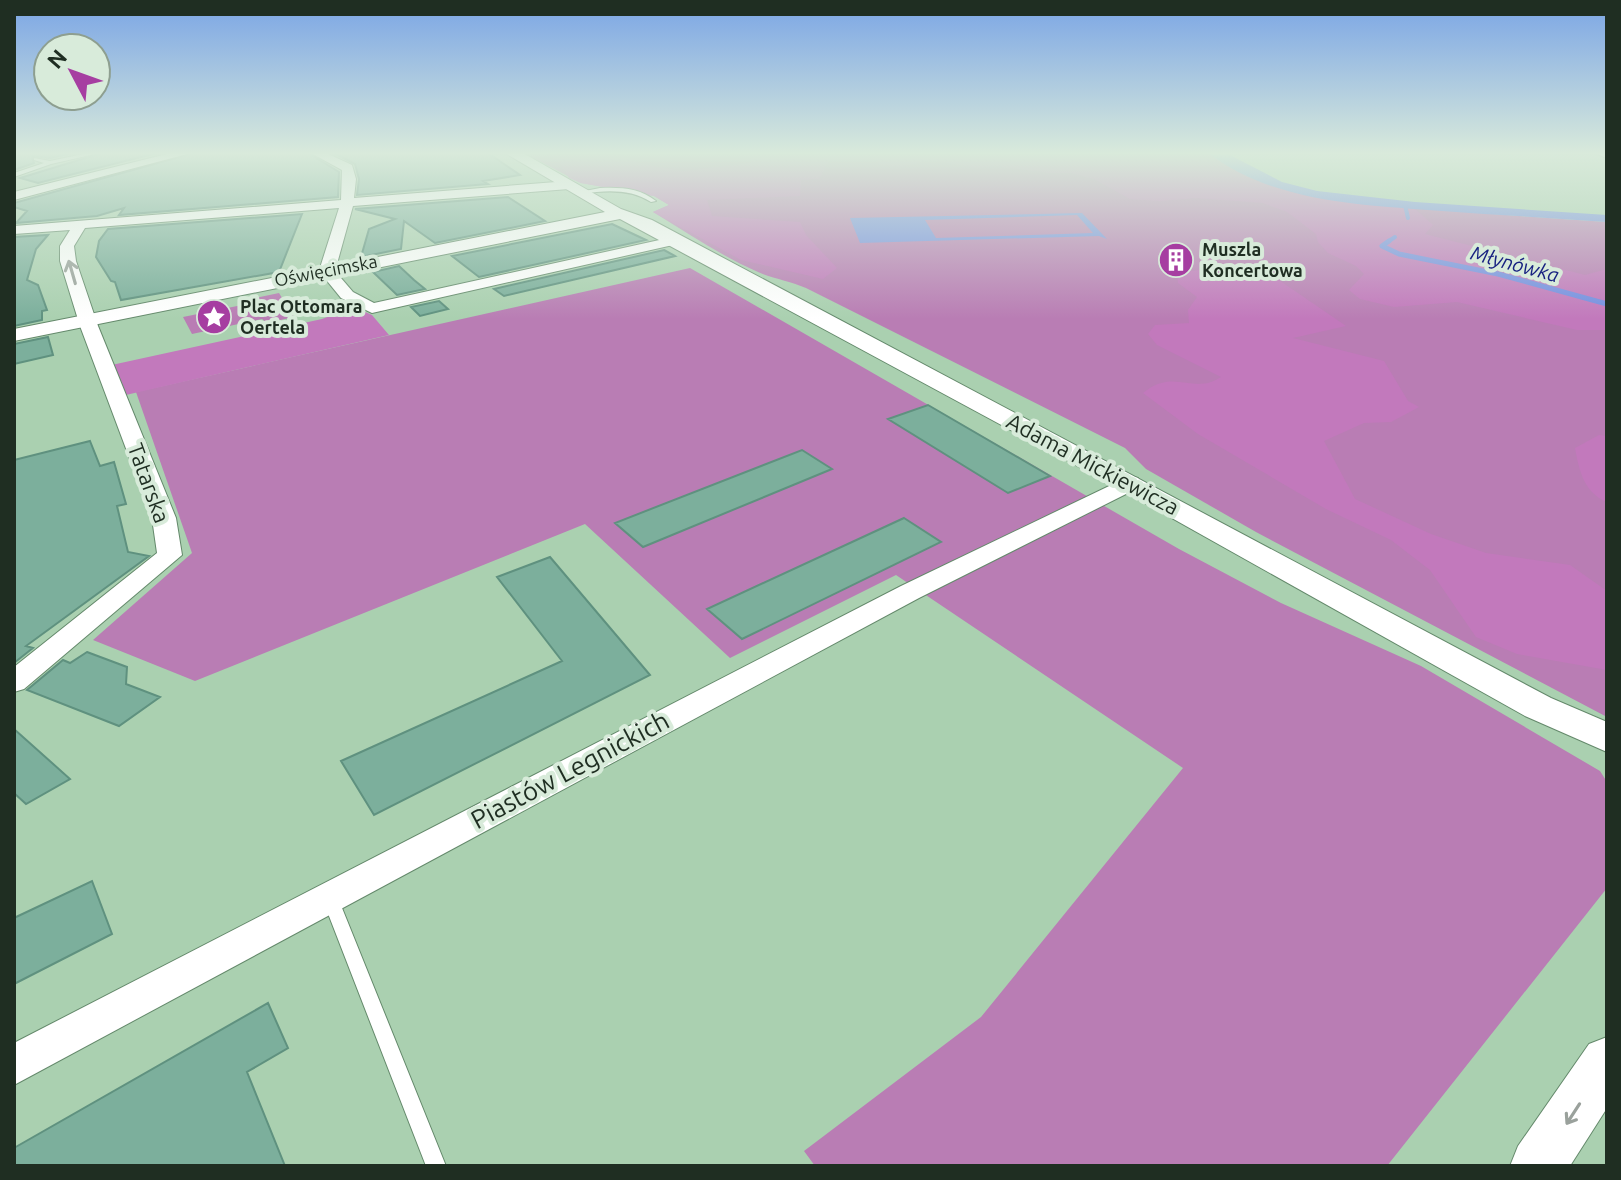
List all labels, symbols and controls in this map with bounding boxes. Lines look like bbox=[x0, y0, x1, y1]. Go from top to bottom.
north arrow bbox=[32, 32, 112, 112]
text: N bbox=[42, 44, 71, 73]
place label: Muszla Koncertowa bbox=[1202, 239, 1303, 280]
building icon: Muszla Koncertowa bbox=[1157, 241, 1195, 279]
water label: Młynówka bbox=[1469, 241, 1562, 286]
street label: Oświęcimska bbox=[273, 250, 379, 290]
one-way arrow bbox=[64, 259, 79, 285]
place label: Plac Ottomara Oertela bbox=[240, 296, 363, 337]
place icon: Plac Ottomara Oertela bbox=[195, 298, 233, 336]
street label: Adama Mickiewicza bbox=[1003, 408, 1183, 519]
street label: Tatarska bbox=[124, 440, 175, 526]
street label: Piastów Legnickich bbox=[466, 705, 674, 834]
one-way arrow bbox=[1564, 1102, 1581, 1124]

